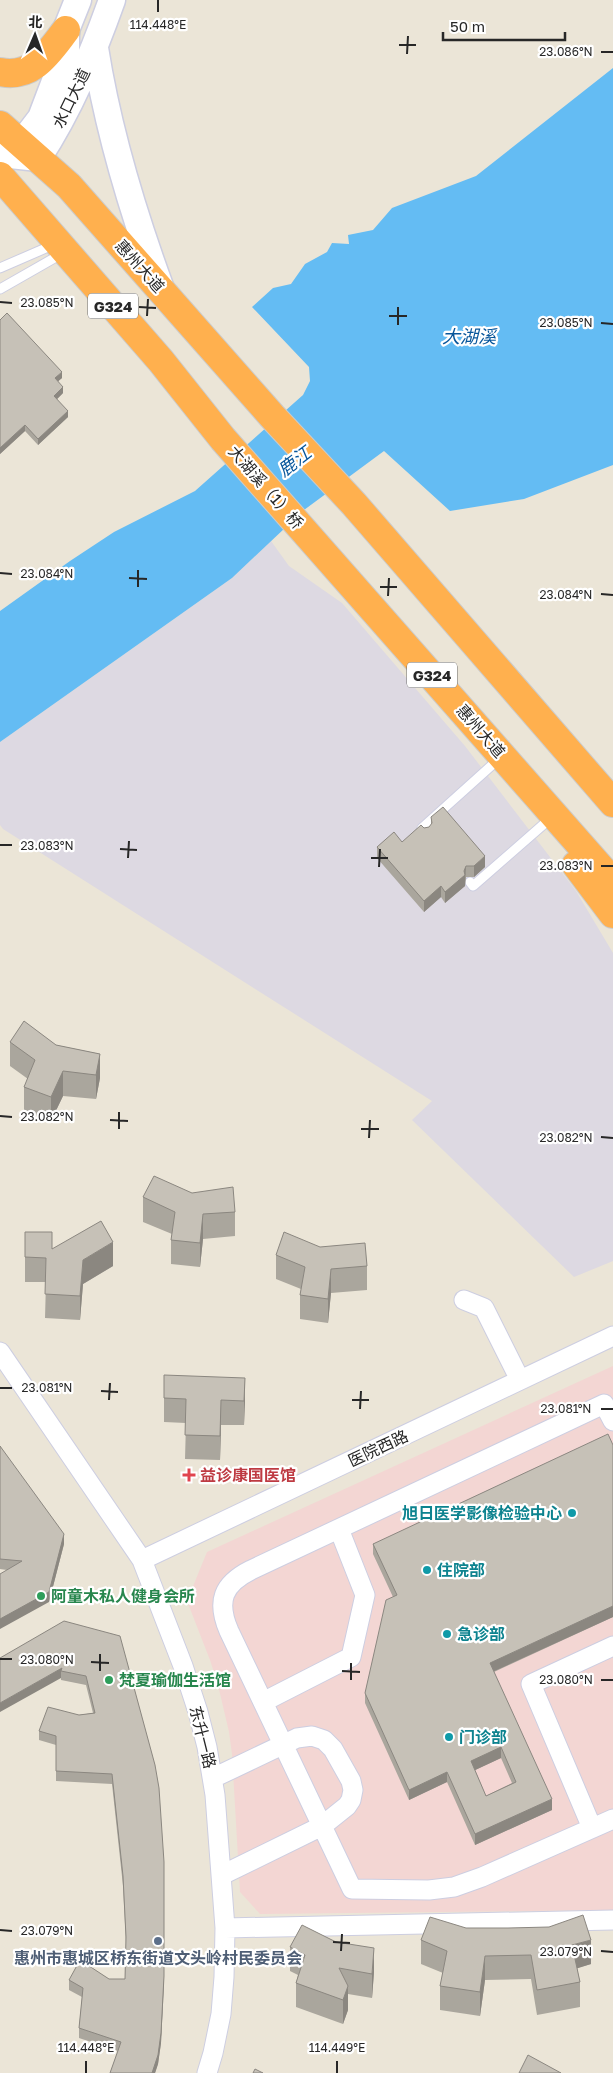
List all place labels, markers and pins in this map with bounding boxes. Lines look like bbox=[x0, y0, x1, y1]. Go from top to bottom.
place label: 益诊康国医馆 bbox=[200, 1465, 296, 1485]
marker: 益诊康国医馆 bbox=[182, 1468, 196, 1482]
place label: 旭日医学影像检验中心 bbox=[402, 1503, 562, 1523]
marker: 旭日医学影像检验中心 bbox=[566, 1507, 578, 1519]
place label: 住院部 bbox=[437, 1560, 485, 1580]
marker: 住院部 bbox=[421, 1564, 433, 1576]
place label: 阿童木私人健身会所 bbox=[51, 1586, 195, 1606]
marker: 阿童木私人健身会所 bbox=[35, 1590, 47, 1602]
place label: 急诊部 bbox=[457, 1624, 505, 1644]
marker: 急诊部 bbox=[441, 1628, 453, 1640]
place label: 梵夏瑜伽生活馆 bbox=[119, 1670, 231, 1690]
marker: 梵夏瑜伽生活馆 bbox=[103, 1674, 115, 1686]
place label: 门诊部 bbox=[459, 1727, 507, 1747]
marker: 门诊部 bbox=[443, 1731, 455, 1743]
marker: 惠州市惠城区桥东街道文头岭村民委员会 bbox=[152, 1935, 164, 1947]
place label: 惠州市惠城区桥东街道文头岭村民委员会 bbox=[14, 1948, 302, 1968]

